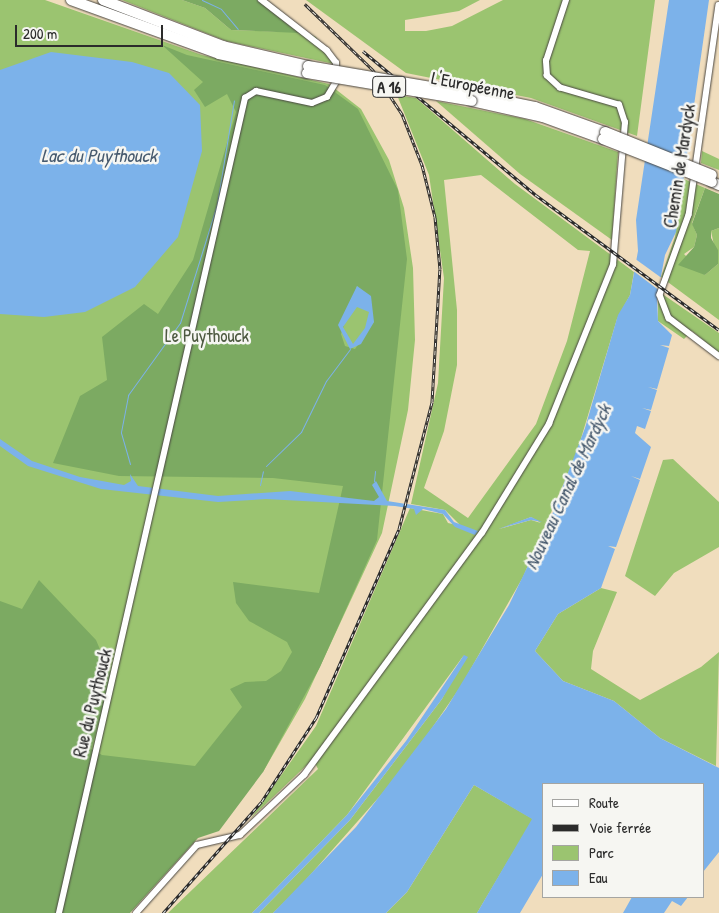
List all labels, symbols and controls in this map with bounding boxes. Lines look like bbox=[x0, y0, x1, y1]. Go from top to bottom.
scale bar bbox=[18, 15, 165, 47]
text: 200 m bbox=[23, 23, 57, 44]
street label: L'Européenne bbox=[429, 67, 517, 105]
road number: A 16 bbox=[372, 74, 406, 100]
street label: Chemin de Mardyck bbox=[660, 102, 700, 230]
water label: Lac du Puythouck bbox=[41, 145, 157, 167]
park label: Le Puythouck bbox=[165, 325, 249, 347]
water label: Nouveau Canal de Mardyck bbox=[520, 401, 616, 573]
street label: Rue du Puythouck bbox=[69, 646, 117, 760]
legend bbox=[542, 783, 704, 898]
text: Route bbox=[589, 792, 619, 813]
text: Voie ferrée bbox=[589, 817, 651, 838]
text: Parc bbox=[589, 842, 614, 863]
text: Eau bbox=[589, 867, 608, 888]

